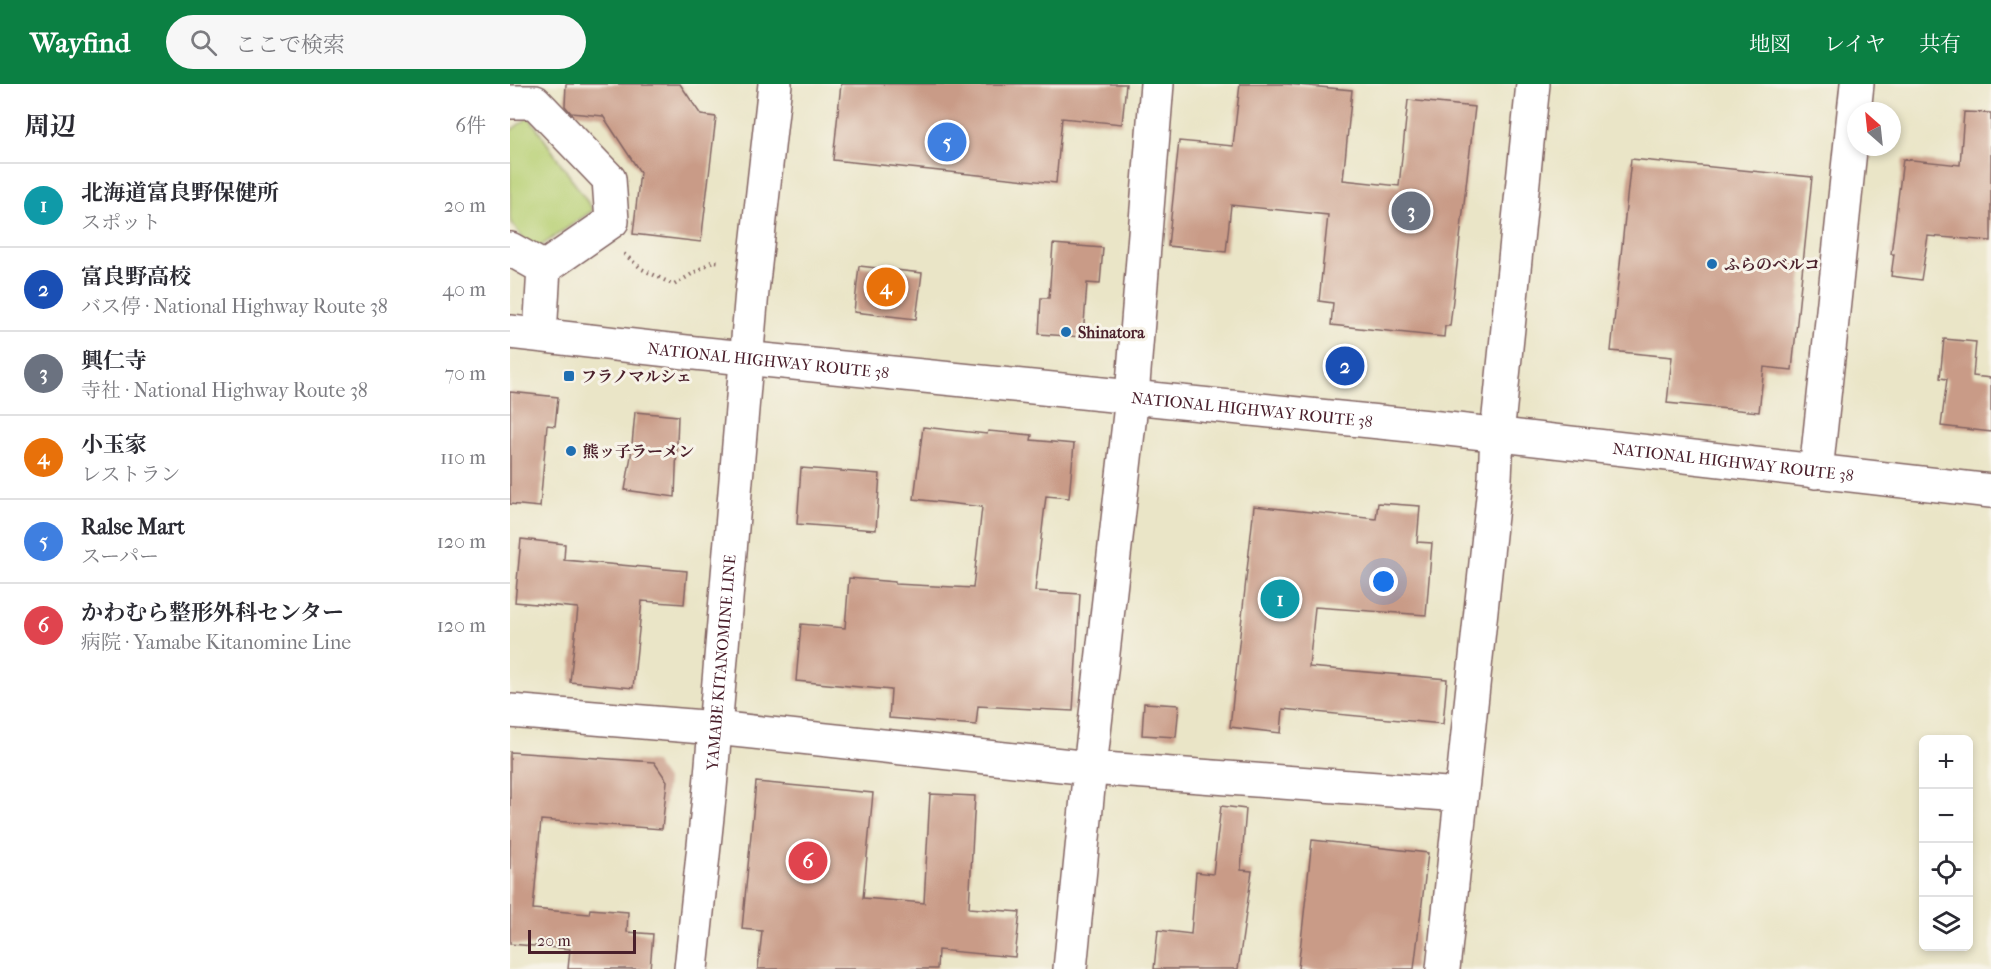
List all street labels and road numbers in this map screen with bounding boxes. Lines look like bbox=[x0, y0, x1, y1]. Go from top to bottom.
street label: NATIONAL HIGHWAY ROUTE 38 bbox=[647, 339, 890, 383]
street label: NATIONAL HIGHWAY ROUTE 38 bbox=[1130, 388, 1374, 431]
street label: NATIONAL HIGHWAY ROUTE 38 bbox=[1611, 439, 1855, 485]
street label: YAMABE KITANOMINE LINE bbox=[702, 554, 740, 772]

